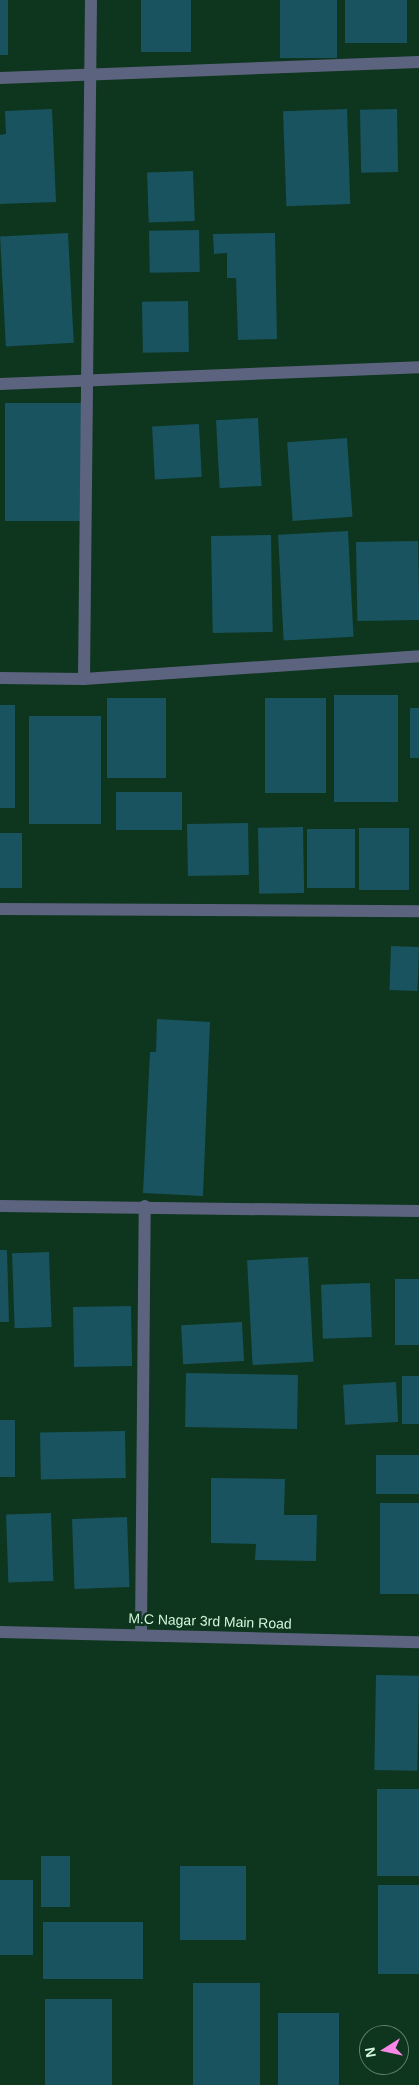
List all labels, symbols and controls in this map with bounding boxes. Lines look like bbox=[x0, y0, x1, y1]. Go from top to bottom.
street label: M.C Nagar 3rd Main Road bbox=[128, 1610, 292, 1632]
north arrow bbox=[359, 2025, 409, 2075]
text: N bbox=[361, 2046, 379, 2059]

